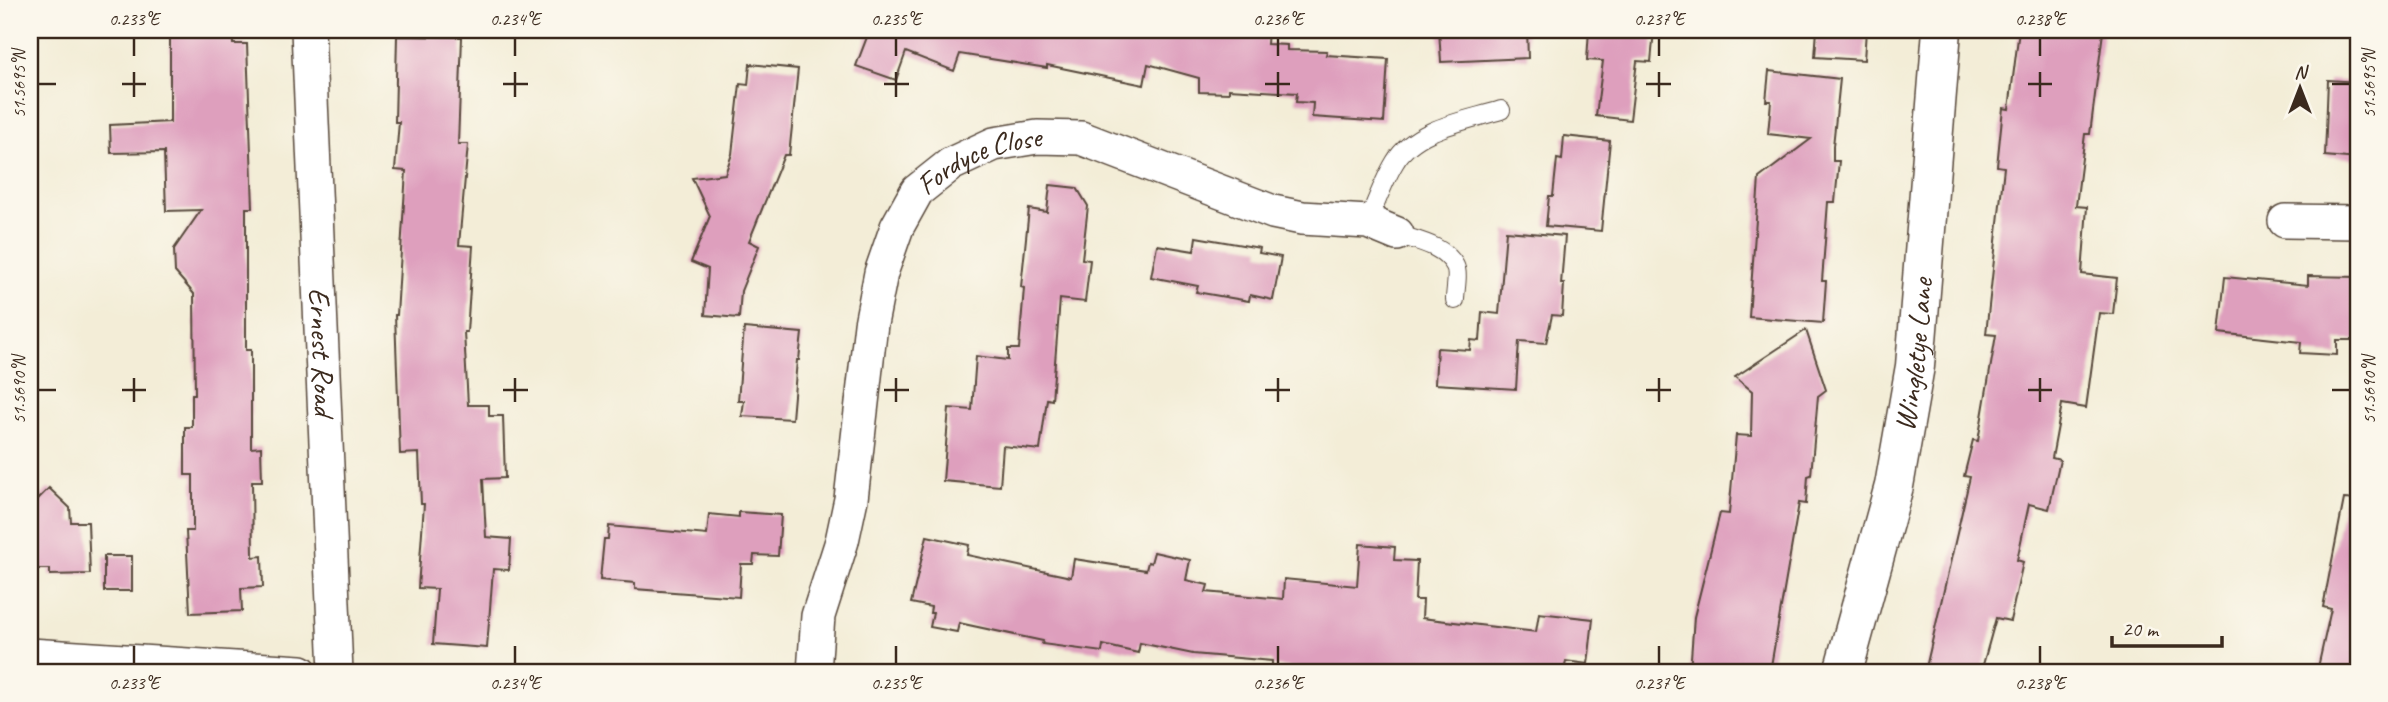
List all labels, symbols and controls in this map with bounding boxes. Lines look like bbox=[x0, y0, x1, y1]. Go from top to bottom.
text: 0.233°E bbox=[109, 8, 162, 30]
text: 0.234°E bbox=[490, 8, 543, 30]
text: 0.235°E bbox=[871, 8, 924, 30]
text: 0.236°E bbox=[1253, 8, 1306, 30]
text: 0.237°E bbox=[1634, 8, 1687, 30]
text: 0.238°E bbox=[2015, 8, 2068, 30]
text: 51.5695°N bbox=[8, 47, 30, 118]
text: 51.5695°N bbox=[2358, 47, 2380, 118]
north arrow bbox=[2266, 52, 2336, 122]
text: N bbox=[2294, 60, 2309, 84]
street label: Fordyce Close bbox=[908, 117, 1046, 203]
street label: Wingletye Lane bbox=[1885, 274, 1941, 434]
street label: Ernest Road bbox=[300, 287, 344, 421]
text: 51.5690°N bbox=[8, 353, 30, 424]
text: 51.5690°N bbox=[2358, 353, 2380, 424]
scale bar bbox=[2112, 604, 2222, 648]
text: 20 m bbox=[2122, 616, 2160, 642]
text: 0.233°E bbox=[109, 672, 162, 694]
text: 0.234°E bbox=[490, 672, 543, 694]
text: 0.235°E bbox=[871, 672, 924, 694]
text: 0.236°E bbox=[1253, 672, 1306, 694]
text: 0.237°E bbox=[1634, 672, 1687, 694]
text: 0.238°E bbox=[2015, 672, 2068, 694]

